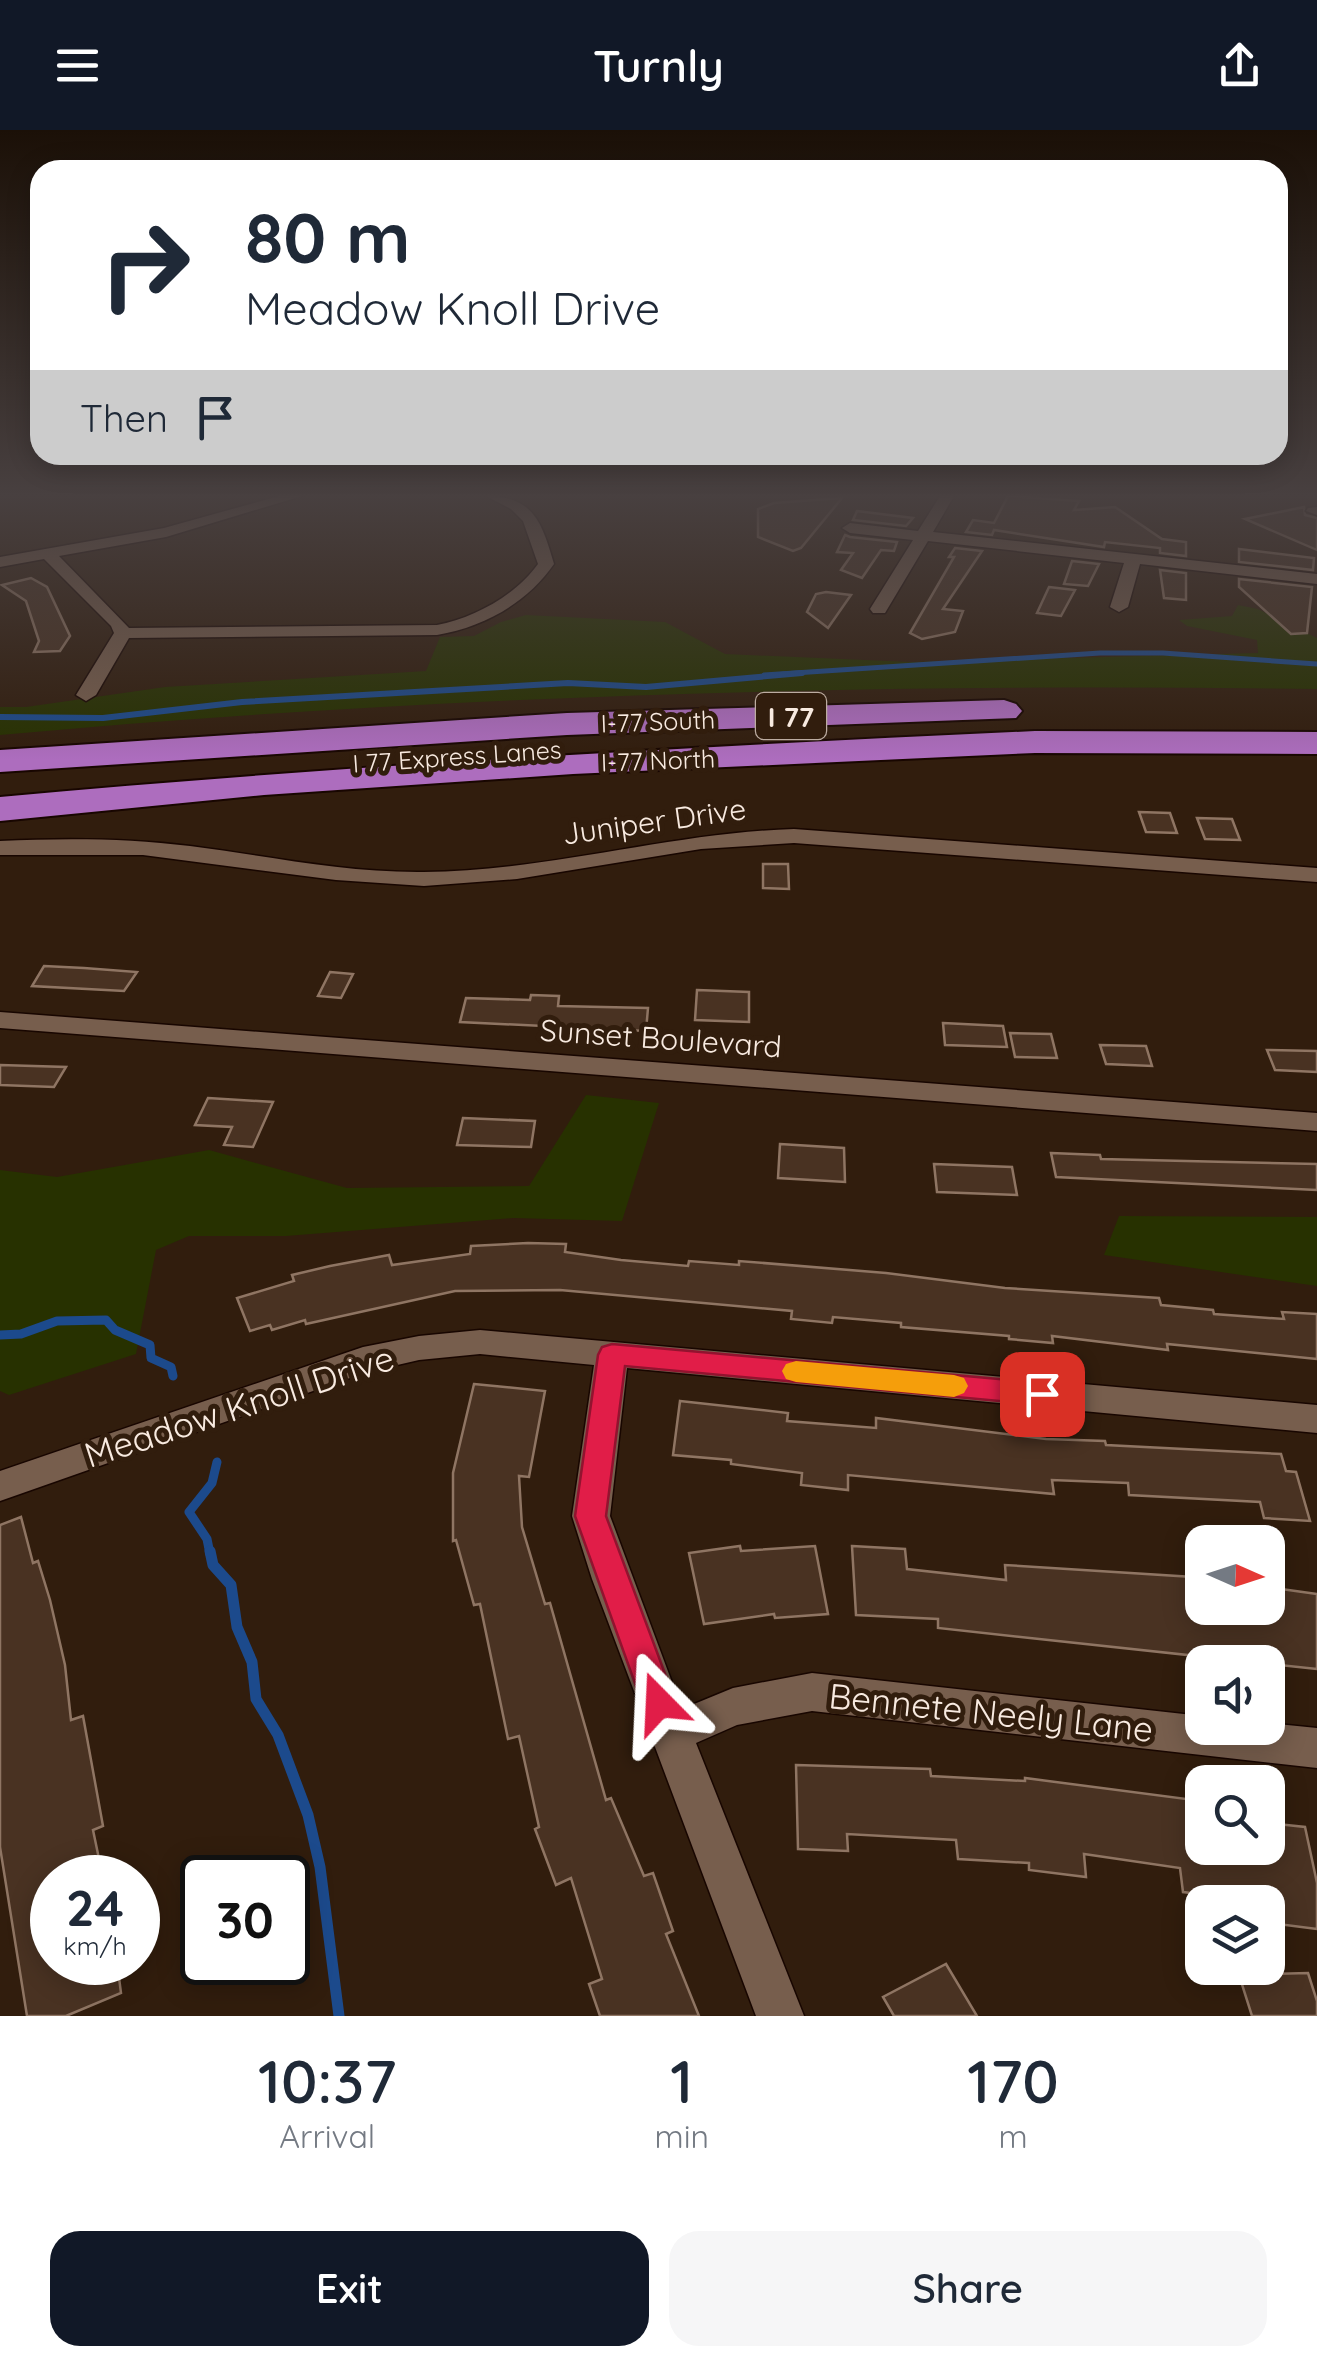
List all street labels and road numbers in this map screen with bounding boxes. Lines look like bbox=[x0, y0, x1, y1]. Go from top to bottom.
road number: I 77 bbox=[756, 693, 826, 739]
street label: I-77 South bbox=[600, 704, 716, 738]
street label: I 77 Express Lanes bbox=[352, 733, 562, 779]
street label: I-77 North bbox=[600, 743, 716, 777]
street label: Juniper Drive bbox=[560, 789, 748, 853]
street label: Sunset Boulevard bbox=[539, 1011, 783, 1065]
street label: Meadow Knoll Drive bbox=[79, 1335, 399, 1477]
street label: Bennete Neely Lane bbox=[827, 1673, 1155, 1751]

